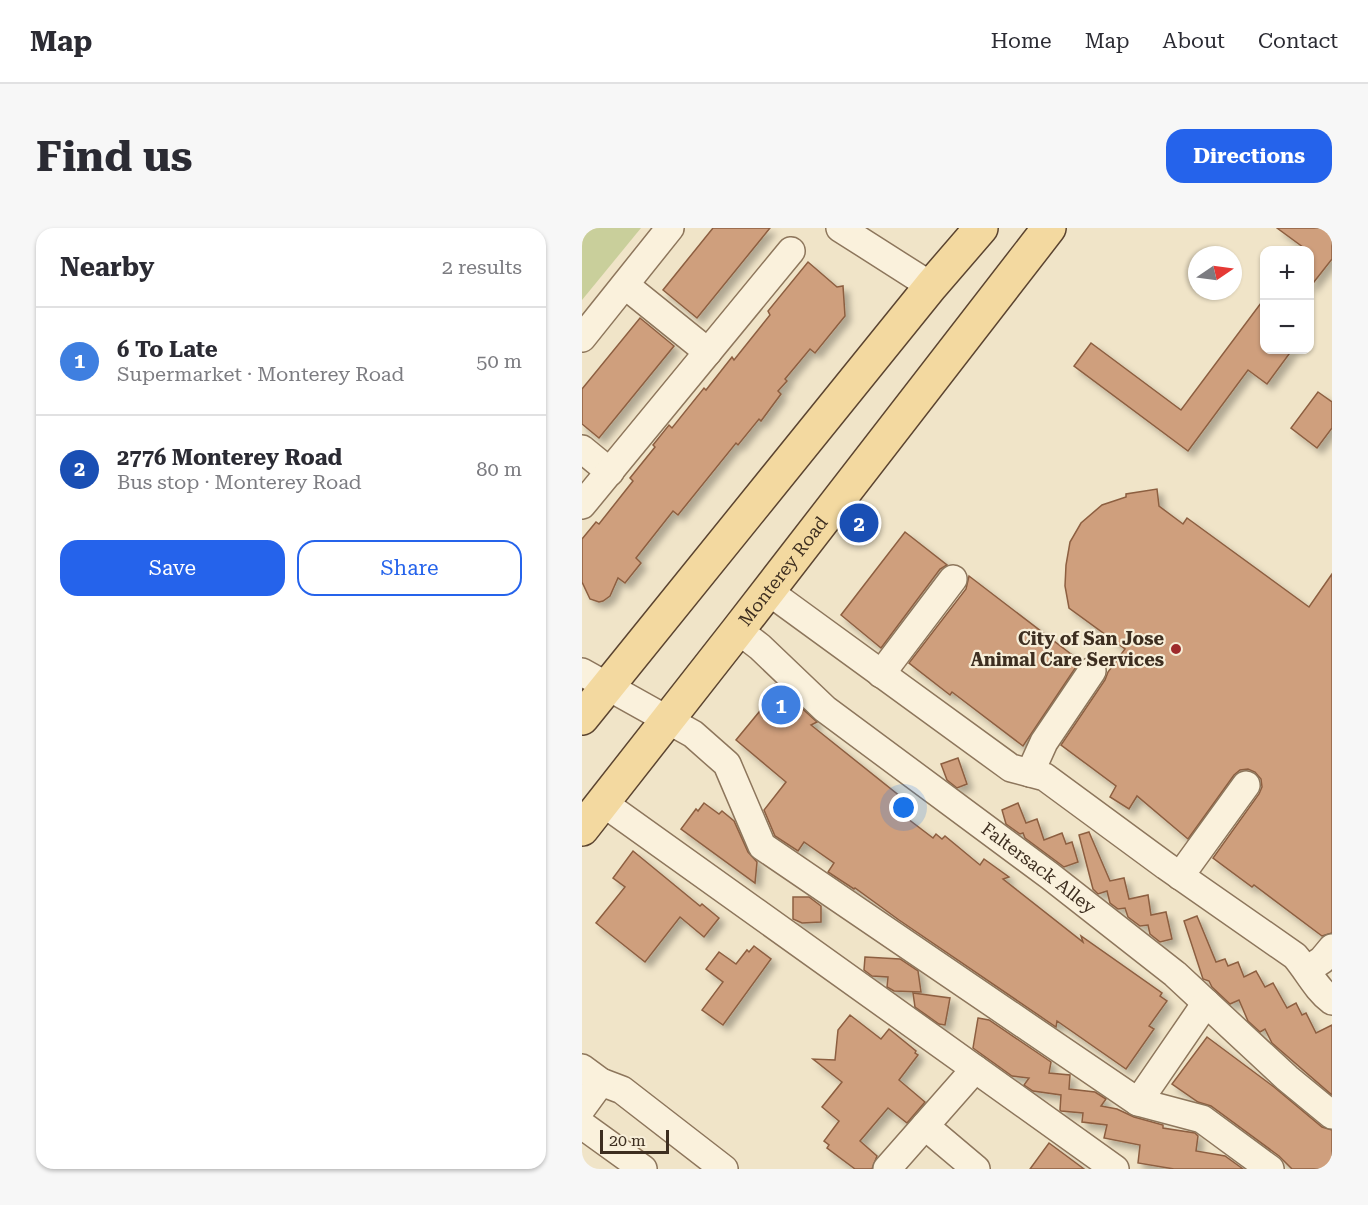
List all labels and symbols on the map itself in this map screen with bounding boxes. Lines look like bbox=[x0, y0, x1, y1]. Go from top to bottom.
north arrow bbox=[1188, 246, 1242, 300]
pin: 2 bbox=[840, 500, 878, 546]
street label: Monterey Road bbox=[734, 512, 832, 630]
place label: City of San Jose Animal Care Services bbox=[971, 628, 1164, 670]
marker: City of San Jose Animal Care Services bbox=[1169, 642, 1183, 656]
pin: 1 bbox=[762, 682, 800, 728]
your location bbox=[889, 793, 918, 822]
street label: Faltersack Alley bbox=[978, 818, 1100, 918]
scale bar bbox=[600, 1127, 669, 1154]

